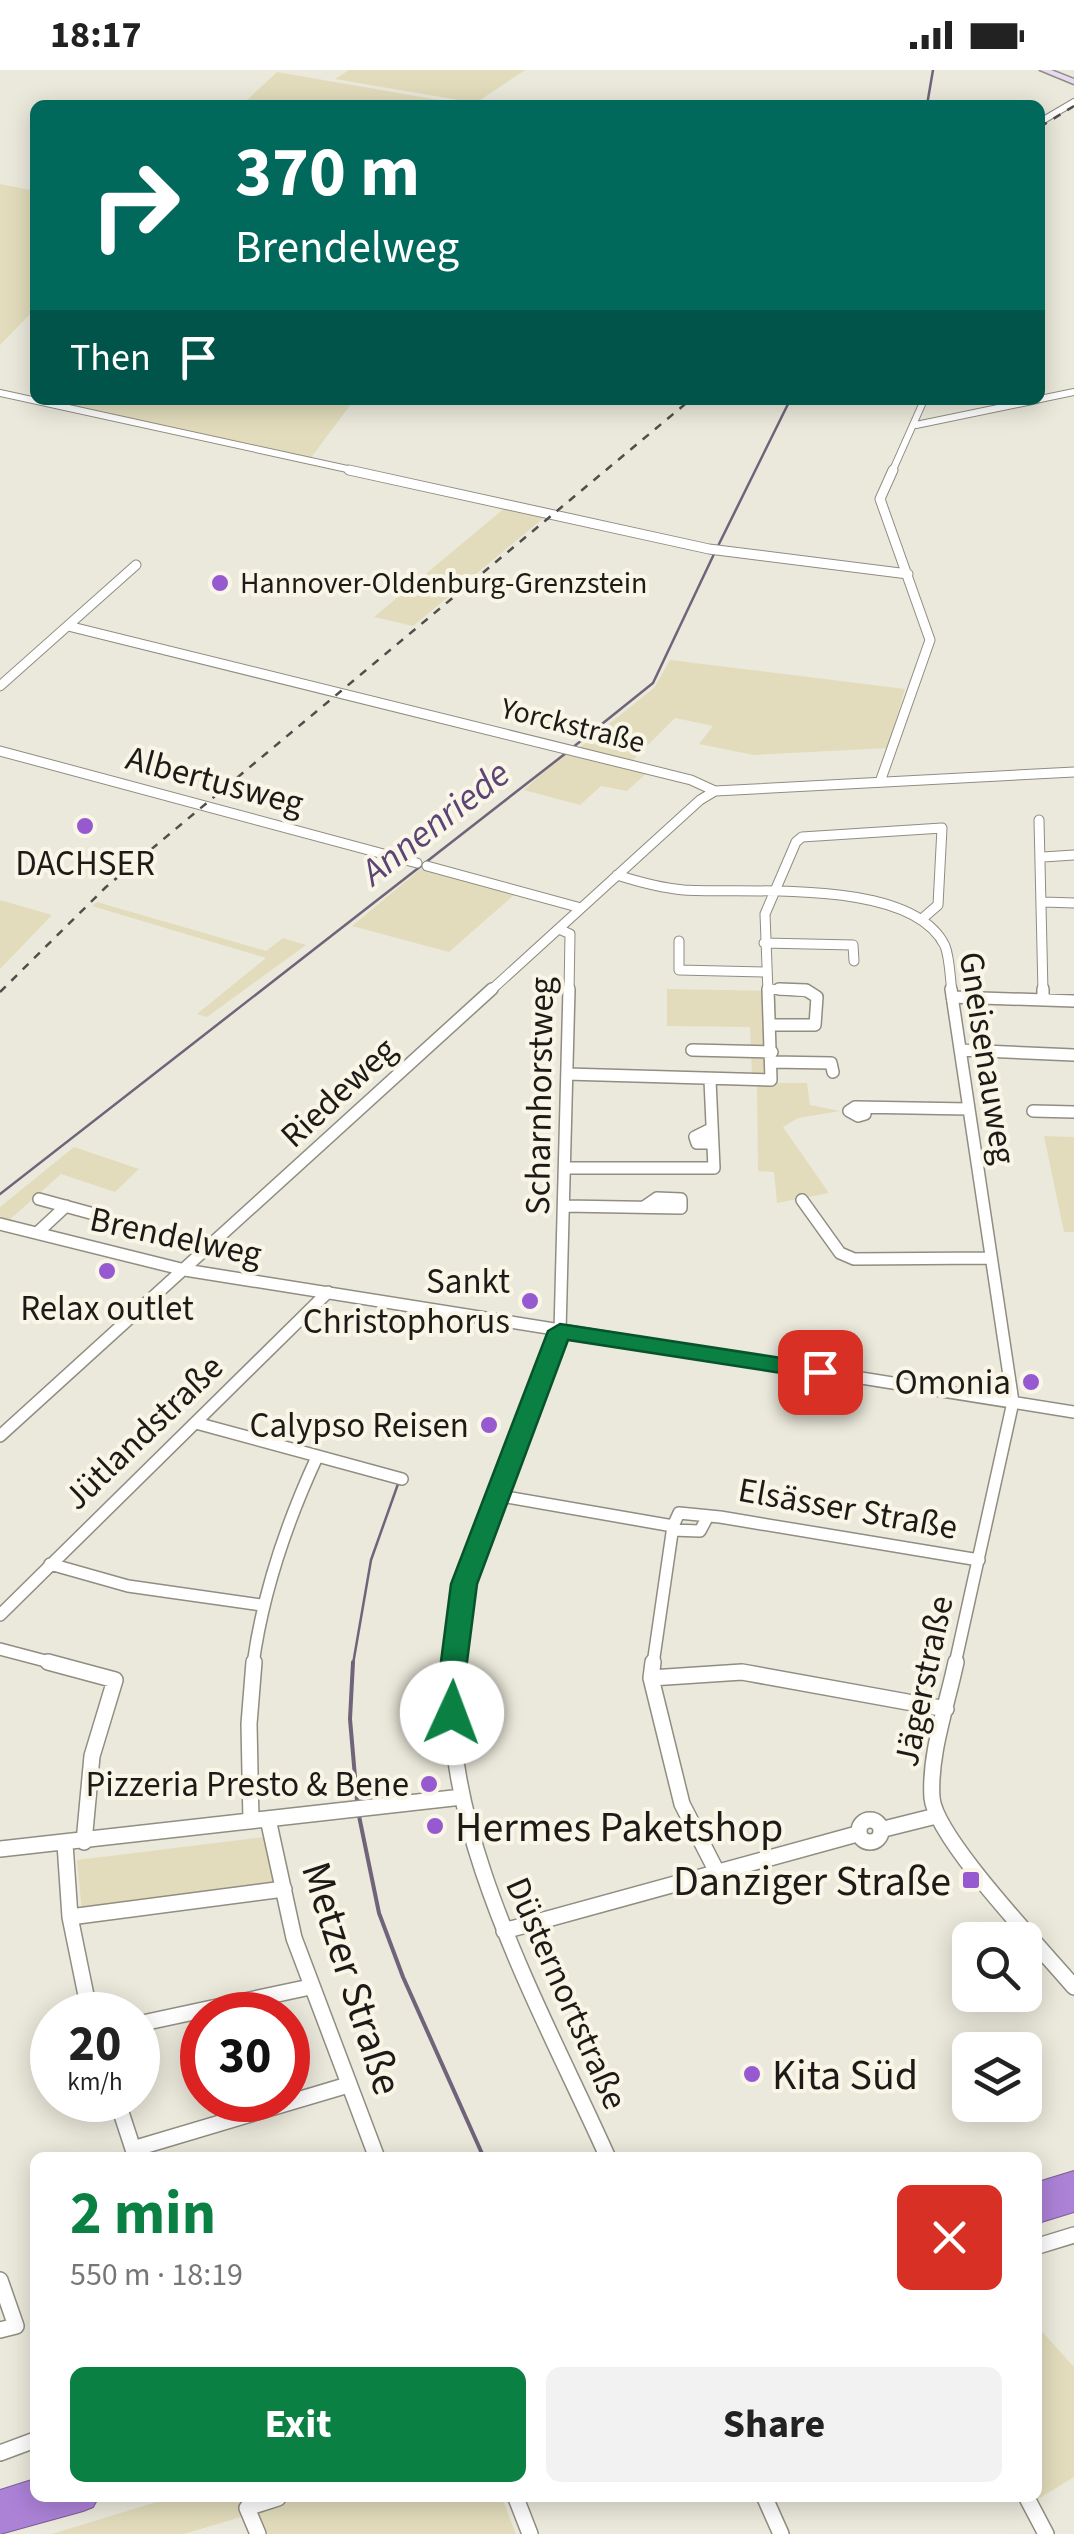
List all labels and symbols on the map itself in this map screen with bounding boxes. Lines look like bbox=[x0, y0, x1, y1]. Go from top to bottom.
place label: Hannover-Oldenburg-Grenzstein bbox=[240, 562, 647, 605]
marker: Hannover-Oldenburg-Grenzstein bbox=[209, 572, 231, 594]
street label: Yorckstraße bbox=[495, 687, 649, 764]
street label: Albertusweg bbox=[120, 733, 309, 829]
water label: Annenriede bbox=[348, 747, 522, 900]
marker: DACHSER bbox=[74, 815, 96, 837]
place label: DACHSER bbox=[15, 839, 155, 889]
street label: Gneisenauweg bbox=[946, 948, 1029, 1168]
street label: Scharnhorstweg bbox=[513, 976, 567, 1216]
street label: Riedeweg bbox=[270, 1026, 408, 1160]
street label: Brendelweg bbox=[85, 1194, 267, 1280]
place label: Sankt Christophorus bbox=[303, 1257, 510, 1347]
marker: Relax outlet bbox=[96, 1260, 118, 1282]
place label: Relax outlet bbox=[20, 1284, 194, 1334]
marker: Sankt Christophorus bbox=[519, 1290, 541, 1312]
pin bbox=[778, 1330, 863, 1415]
street label: Jütlandstraße bbox=[53, 1344, 235, 1522]
place label: Omonia bbox=[894, 1358, 1011, 1408]
marker: Omonia bbox=[1020, 1371, 1042, 1393]
place label: Calypso Reisen bbox=[249, 1401, 469, 1451]
marker: Calypso Reisen bbox=[478, 1414, 500, 1436]
street label: Elsässer Straße bbox=[734, 1465, 961, 1553]
street label: Jägerstraße bbox=[882, 1591, 966, 1771]
position arrow bbox=[400, 1661, 504, 1765]
place label: Pizzeria Presto & Bene bbox=[85, 1760, 409, 1810]
marker: Pizzeria Presto & Bene bbox=[418, 1773, 440, 1795]
place label: Hermes Paketshop bbox=[455, 1798, 783, 1858]
marker: Hermes Paketshop bbox=[424, 1815, 446, 1837]
place label: Danziger Straße bbox=[673, 1852, 951, 1912]
street label: Metzer Straße bbox=[285, 1854, 417, 2103]
street label: Düsternortstraße bbox=[493, 1869, 640, 2117]
marker: Danziger Straße bbox=[960, 1869, 982, 1891]
speed limit sign: 30 bbox=[180, 1992, 310, 2122]
place label: Kita Süd bbox=[772, 2046, 918, 2106]
marker: Kita Süd bbox=[741, 2063, 763, 2085]

